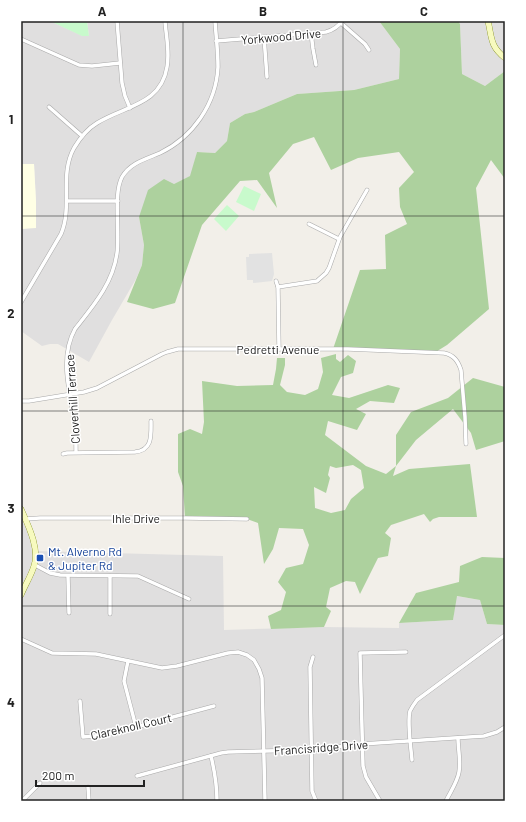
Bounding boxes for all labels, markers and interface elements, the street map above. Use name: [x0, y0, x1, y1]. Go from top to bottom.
text: A: [98, 3, 107, 19]
text: B: [259, 3, 267, 19]
text: C: [420, 3, 428, 19]
street label: Yorkwood Drive: [240, 26, 322, 46]
text: 1: [9, 111, 13, 127]
text: 2: [7, 305, 15, 321]
street label: Pedretti Avenue: [237, 342, 319, 356]
street label: Cloverhill Terrace: [62, 354, 82, 444]
text: 3: [7, 500, 15, 516]
street label: Ihle Drive: [112, 511, 160, 525]
place label: Mt. Alverno Rd & Jupiter Rd: [48, 544, 122, 572]
marker: Mt. Alverno Rd & Jupiter Rd: [35, 553, 45, 563]
text: 4: [7, 694, 15, 710]
street label: Clareknoll Court: [89, 710, 173, 742]
street label: Francisridge Drive: [273, 737, 369, 757]
scale bar: [36, 762, 144, 788]
text: 200 m: [42, 768, 74, 782]

